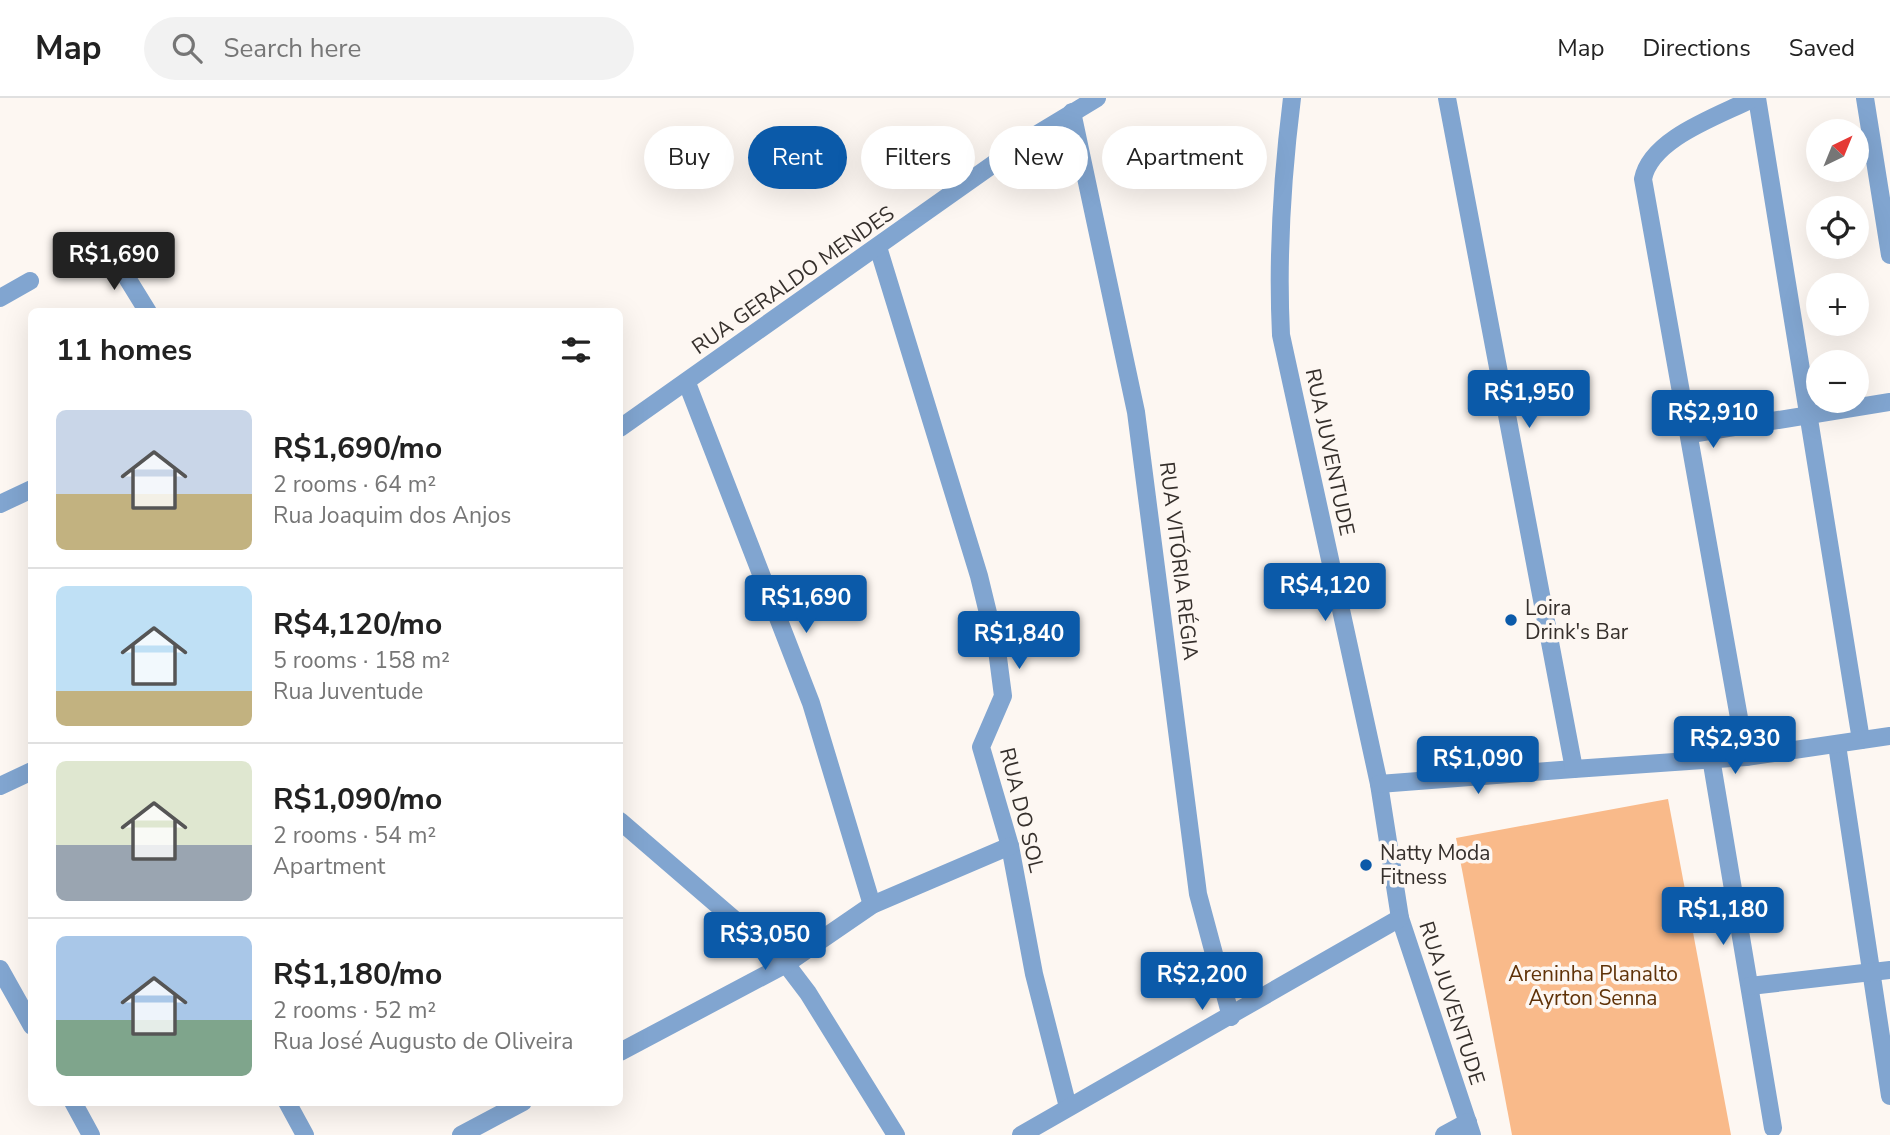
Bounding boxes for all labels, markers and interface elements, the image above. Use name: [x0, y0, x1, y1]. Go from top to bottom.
search box: [144, 17, 634, 80]
text: Map: [35, 26, 102, 71]
icon: search: [168, 29, 206, 67]
text: Search here: [224, 31, 361, 66]
text: Map: [1557, 32, 1604, 64]
text: Directions: [1642, 32, 1751, 64]
text: Saved: [1789, 32, 1855, 64]
north arrow: [1806, 119, 1869, 182]
map controls: [1806, 119, 1869, 413]
chip: Buy: [644, 126, 734, 189]
chip: Rent: [748, 126, 847, 189]
chip: Filters: [861, 126, 975, 189]
chip: New: [989, 126, 1088, 189]
chip: Apartment: [1102, 126, 1267, 189]
button: locate: [1806, 196, 1869, 259]
street label: RUA GERALDO MENDES: [686, 199, 900, 361]
pin: R$1,690: [49, 232, 179, 292]
text: R$1,690: [69, 239, 159, 270]
button: +: [1806, 273, 1869, 336]
text: 11 homes: [56, 330, 192, 371]
icon: filters: [557, 331, 595, 369]
button: −: [1806, 350, 1869, 413]
street label: RUA JUVENTUDE: [1299, 366, 1361, 538]
pin: R$1,950: [1464, 370, 1594, 430]
text: R$1,950: [1484, 377, 1574, 408]
pin: R$2,910: [1648, 390, 1778, 450]
text: R$2,910: [1668, 397, 1758, 428]
text: R$1,690/mo: [273, 428, 442, 469]
icon: home: [112, 438, 196, 522]
street label: RUA VITÓRIA RÉGIA: [1153, 460, 1205, 662]
text: 2 rooms · 64 m²: [273, 469, 436, 500]
text: Rua Joaquim dos Anjos: [273, 500, 511, 531]
pin: R$4,120: [1260, 564, 1390, 623]
text: R$4,120: [1280, 570, 1370, 601]
pin: R$1,690: [741, 575, 871, 635]
text: R$1,690: [761, 582, 851, 613]
place label: Loira Drink's Bar: [1525, 594, 1629, 646]
text: R$4,120/mo: [273, 604, 442, 645]
pin: R$1,840: [954, 612, 1084, 671]
marker: Loira Drink's Bar: [1503, 612, 1519, 628]
icon: home: [112, 614, 196, 698]
text: R$1,840: [974, 618, 1064, 649]
text: 5 rooms · 158 m²: [273, 645, 450, 676]
text: Rua Juventude: [273, 676, 423, 707]
pin: R$2,930: [1670, 716, 1800, 776]
text: R$2,930: [1690, 723, 1780, 754]
pin: R$1,090: [1413, 736, 1543, 796]
text: R$1,090: [1433, 743, 1523, 774]
street label: RUA DO SOL: [993, 745, 1051, 876]
text: R$1,090/mo: [273, 779, 442, 820]
icon: home: [112, 789, 196, 873]
text: 2 rooms · 54 m²: [273, 820, 436, 851]
place label: Natty Moda Fitness: [1380, 839, 1490, 891]
text: Apartment: [273, 851, 385, 882]
marker: Natty Moda Fitness: [1358, 857, 1374, 873]
pin: R$1,180: [1658, 888, 1788, 947]
text: R$1,180: [1678, 894, 1768, 925]
pin: R$3,050: [700, 912, 830, 972]
street label: RUA JUVENTUDE: [1412, 918, 1492, 1088]
text: R$3,050: [720, 919, 810, 950]
pin: R$2,200: [1137, 953, 1267, 1012]
text: R$1,180/mo: [273, 954, 442, 995]
text: R$2,200: [1157, 959, 1247, 990]
park label: Areninha Planalto Ayrton Senna: [1508, 960, 1678, 1012]
icon: home: [112, 964, 196, 1048]
text: 2 rooms · 52 m²: [273, 995, 436, 1026]
text: Rua José Augusto de Oliveira: [273, 1026, 573, 1057]

